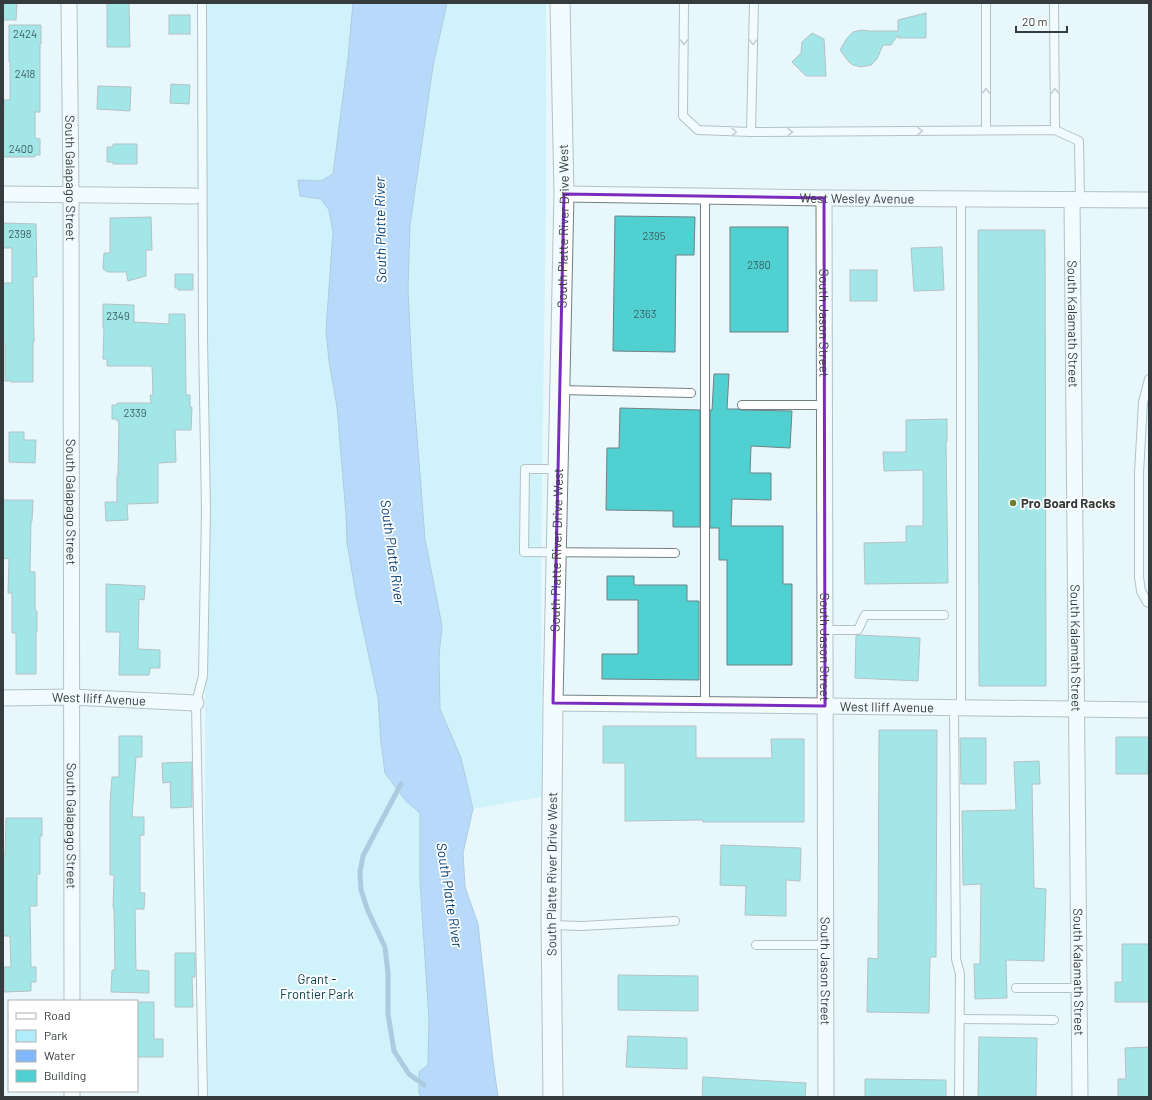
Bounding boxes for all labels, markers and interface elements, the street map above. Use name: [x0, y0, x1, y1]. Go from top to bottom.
scale bar: [1016, 8, 1067, 34]
text: 20 m: [1022, 14, 1048, 28]
house number: 2424: [13, 27, 37, 40]
one-way arrow: [680, 39, 688, 45]
one-way arrow: [749, 39, 757, 45]
house number: 2418: [15, 67, 36, 80]
one-way arrow: [982, 88, 990, 94]
one-way arrow: [1051, 88, 1059, 94]
street label: South Galapago Street: [62, 115, 79, 241]
one-way arrow: [731, 127, 737, 136]
one-way arrow: [917, 127, 923, 135]
one-way arrow: [787, 128, 793, 136]
house number: 2400: [9, 142, 33, 155]
street label: South Platte River Drive West: [554, 144, 572, 308]
water label: South Platte River: [371, 176, 389, 283]
street label: West Wesley Avenue: [799, 190, 914, 207]
house number: 2398: [9, 227, 32, 240]
house number: 2395: [643, 229, 666, 242]
house number: 2380: [747, 258, 771, 271]
street label: South Kalamath Street: [1065, 260, 1082, 388]
street label: South Jason Street: [816, 269, 832, 377]
house number: 2363: [634, 307, 656, 320]
house number: 2349: [106, 309, 130, 322]
house number: 2339: [124, 406, 147, 419]
street label: South Galapago Street: [63, 439, 79, 565]
street label: South Platte River Drive West: [547, 468, 566, 632]
place label: Pro Board Racks: [1021, 495, 1116, 511]
water label: South Platte River: [377, 498, 409, 607]
marker: Pro Board Racks: [1008, 498, 1018, 508]
street label: South Kalamath Street: [1067, 584, 1085, 712]
street label: South Jason Street: [817, 593, 833, 701]
street label: West Iliff Avenue: [52, 689, 146, 709]
street label: West Iliff Avenue: [840, 698, 934, 715]
street label: South Galapago Street: [64, 763, 80, 889]
street label: South Platte River Drive West: [543, 792, 560, 956]
water label: South Platte River: [433, 841, 467, 950]
street label: South Kalamath Street: [1070, 908, 1087, 1036]
street label: South Jason Street: [818, 917, 834, 1025]
park label: Grant - Frontier Park: [280, 971, 354, 1002]
legend: [8, 1000, 138, 1092]
text: Road: [44, 1008, 71, 1022]
text: Park: [44, 1028, 68, 1042]
text: Water: [44, 1048, 76, 1062]
text: Building: [44, 1068, 86, 1082]

